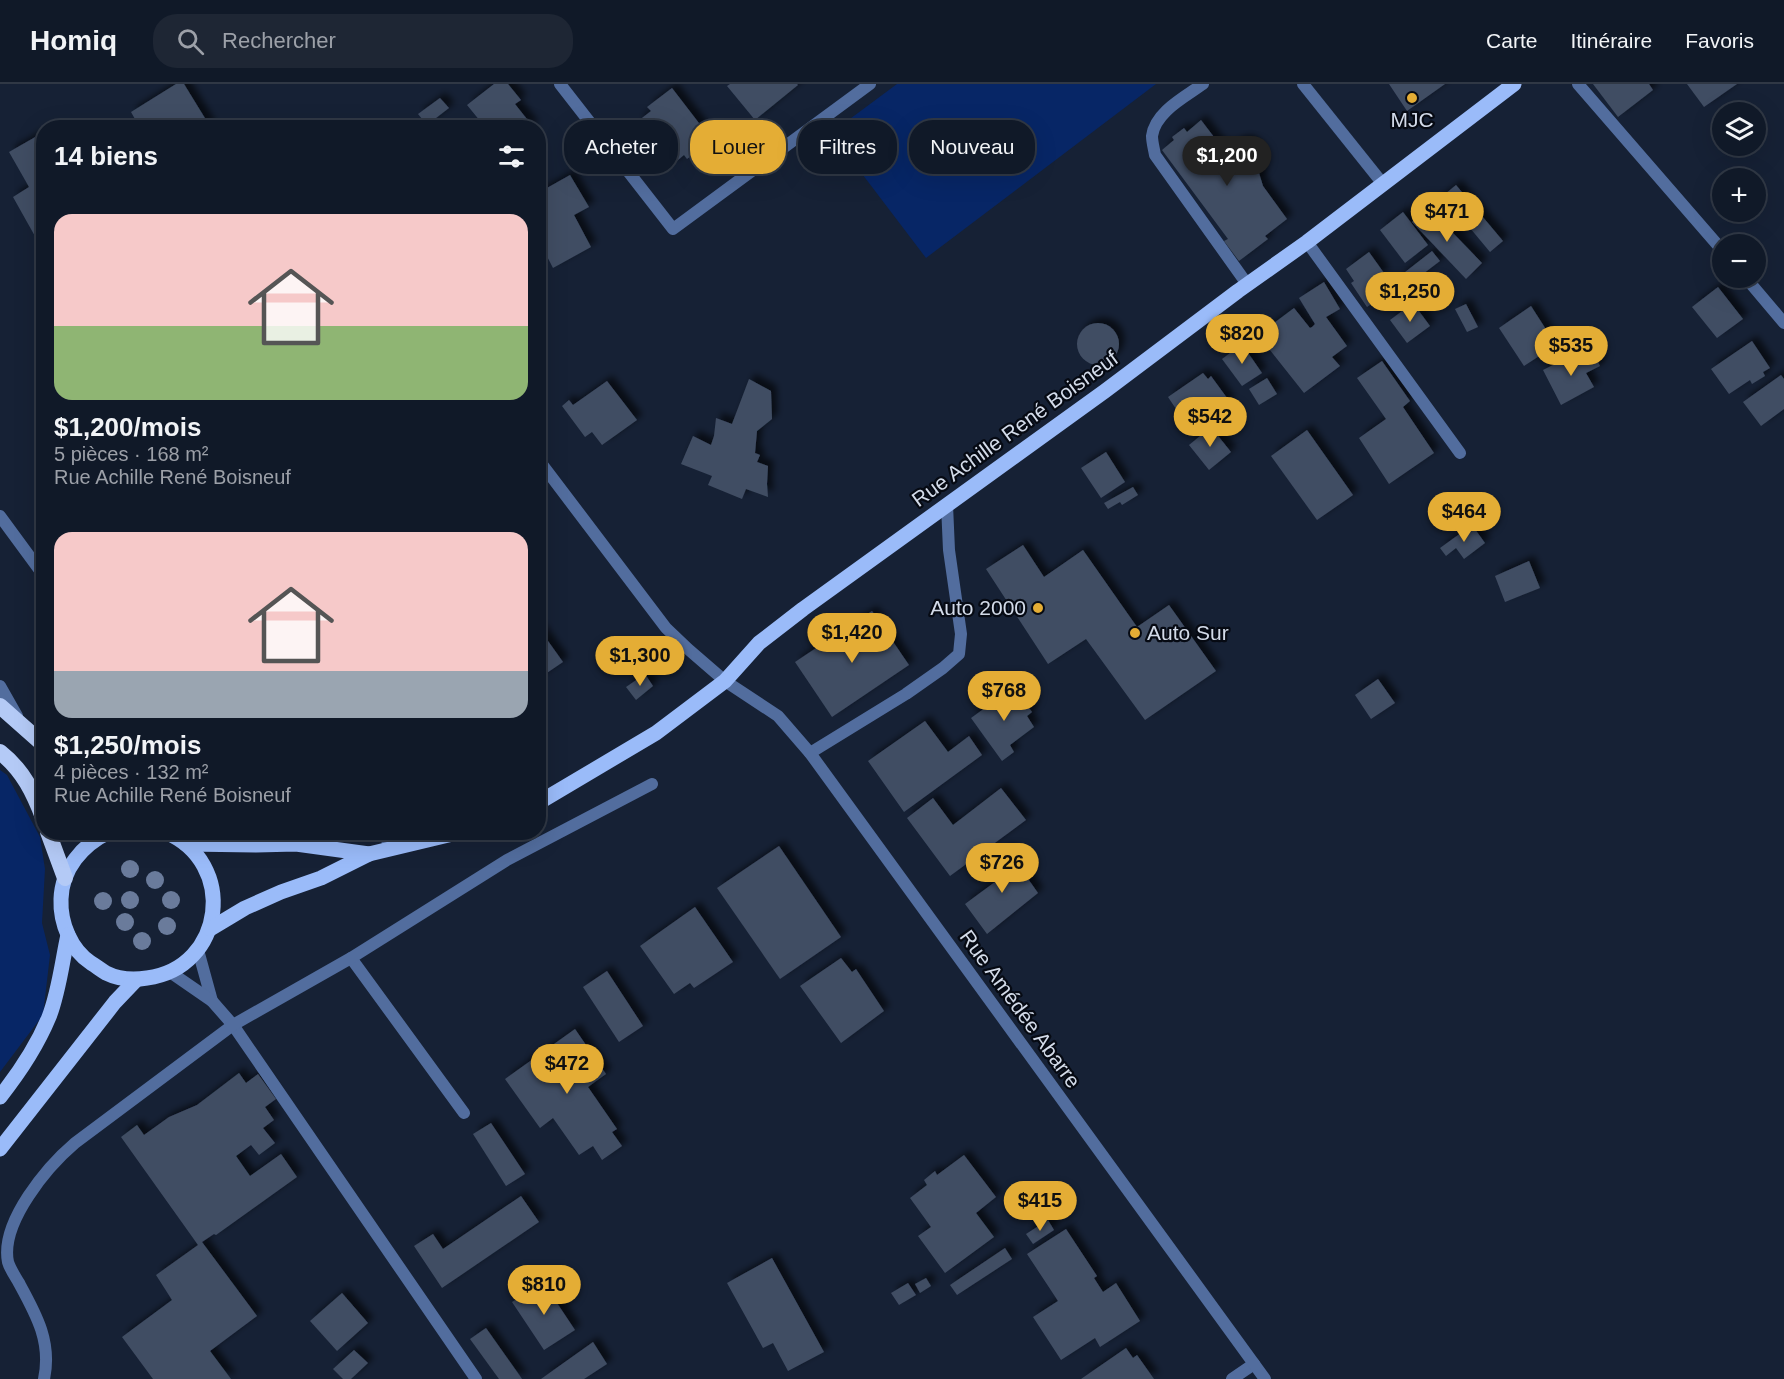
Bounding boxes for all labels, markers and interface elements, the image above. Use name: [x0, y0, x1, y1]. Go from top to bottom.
search box: [153, 14, 573, 68]
text: Homiq: [30, 25, 117, 56]
icon: search: [174, 25, 207, 58]
text: Rechercher: [222, 28, 336, 53]
text: Carte: [1486, 29, 1537, 52]
text: Itinéraire: [1570, 29, 1652, 52]
text: Favoris: [1685, 29, 1754, 52]
marker: MJC: [1405, 91, 1419, 105]
map controls: [1712, 102, 1766, 288]
button: layers: [1712, 102, 1766, 156]
place label: MJC: [1390, 108, 1434, 131]
chip: Acheter: [564, 120, 678, 174]
chip: Louer: [690, 120, 786, 174]
chip: Filtres: [798, 120, 897, 174]
chip: Nouveau: [909, 120, 1035, 174]
pin: $1,200: [1178, 136, 1276, 187]
icon: filters: [495, 140, 528, 173]
text: 14 biens: [54, 141, 158, 171]
text: $1,200: [1196, 144, 1258, 166]
button: +: [1712, 168, 1766, 222]
pin: $471: [1411, 192, 1483, 243]
text: $471: [1425, 200, 1469, 222]
button: −: [1712, 234, 1766, 288]
icon: home: [237, 253, 345, 361]
pin: $1,250: [1361, 272, 1459, 323]
text: $1,250: [1379, 280, 1441, 302]
pin: $820: [1206, 314, 1278, 365]
text: $820: [1220, 322, 1264, 344]
pin: $535: [1535, 326, 1607, 377]
text: $535: [1549, 334, 1593, 356]
street label: Rue Achille René Boisneuf: [907, 346, 1122, 511]
pin: $542: [1174, 397, 1246, 448]
text: $542: [1188, 405, 1232, 427]
text: $1,200/mois: [54, 412, 201, 442]
text: 5 pièces · 168 m²: [54, 443, 209, 465]
text: Rue Achille René Boisneuf: [54, 466, 291, 488]
pin: $464: [1428, 492, 1500, 543]
text: $464: [1442, 500, 1486, 522]
icon: home: [237, 571, 345, 679]
place label: Auto 2000: [930, 596, 1026, 619]
marker: Auto 2000: [1031, 601, 1045, 615]
pin: $1,420: [803, 613, 901, 664]
text: $1,420: [821, 621, 883, 643]
place label: Auto Sur: [1147, 621, 1229, 644]
marker: Auto Sur: [1128, 626, 1142, 640]
pin: $1,300: [591, 636, 689, 687]
text: $1,300: [609, 644, 671, 666]
pin: $768: [968, 671, 1040, 722]
text: $768: [982, 679, 1026, 701]
text: $1,250/mois: [54, 730, 201, 760]
text: 4 pièces · 132 m²: [54, 761, 209, 783]
text: Rue Achille René Boisneuf: [54, 784, 291, 806]
pin: $726: [966, 843, 1038, 894]
text: $726: [980, 851, 1024, 873]
street label: Rue Amédée Abarre: [956, 925, 1085, 1092]
pin: $472: [531, 1044, 603, 1095]
text: $472: [545, 1052, 589, 1074]
pin: $415: [1004, 1181, 1076, 1232]
text: $415: [1018, 1189, 1062, 1211]
pin: $810: [508, 1265, 580, 1316]
text: $810: [522, 1273, 566, 1295]

